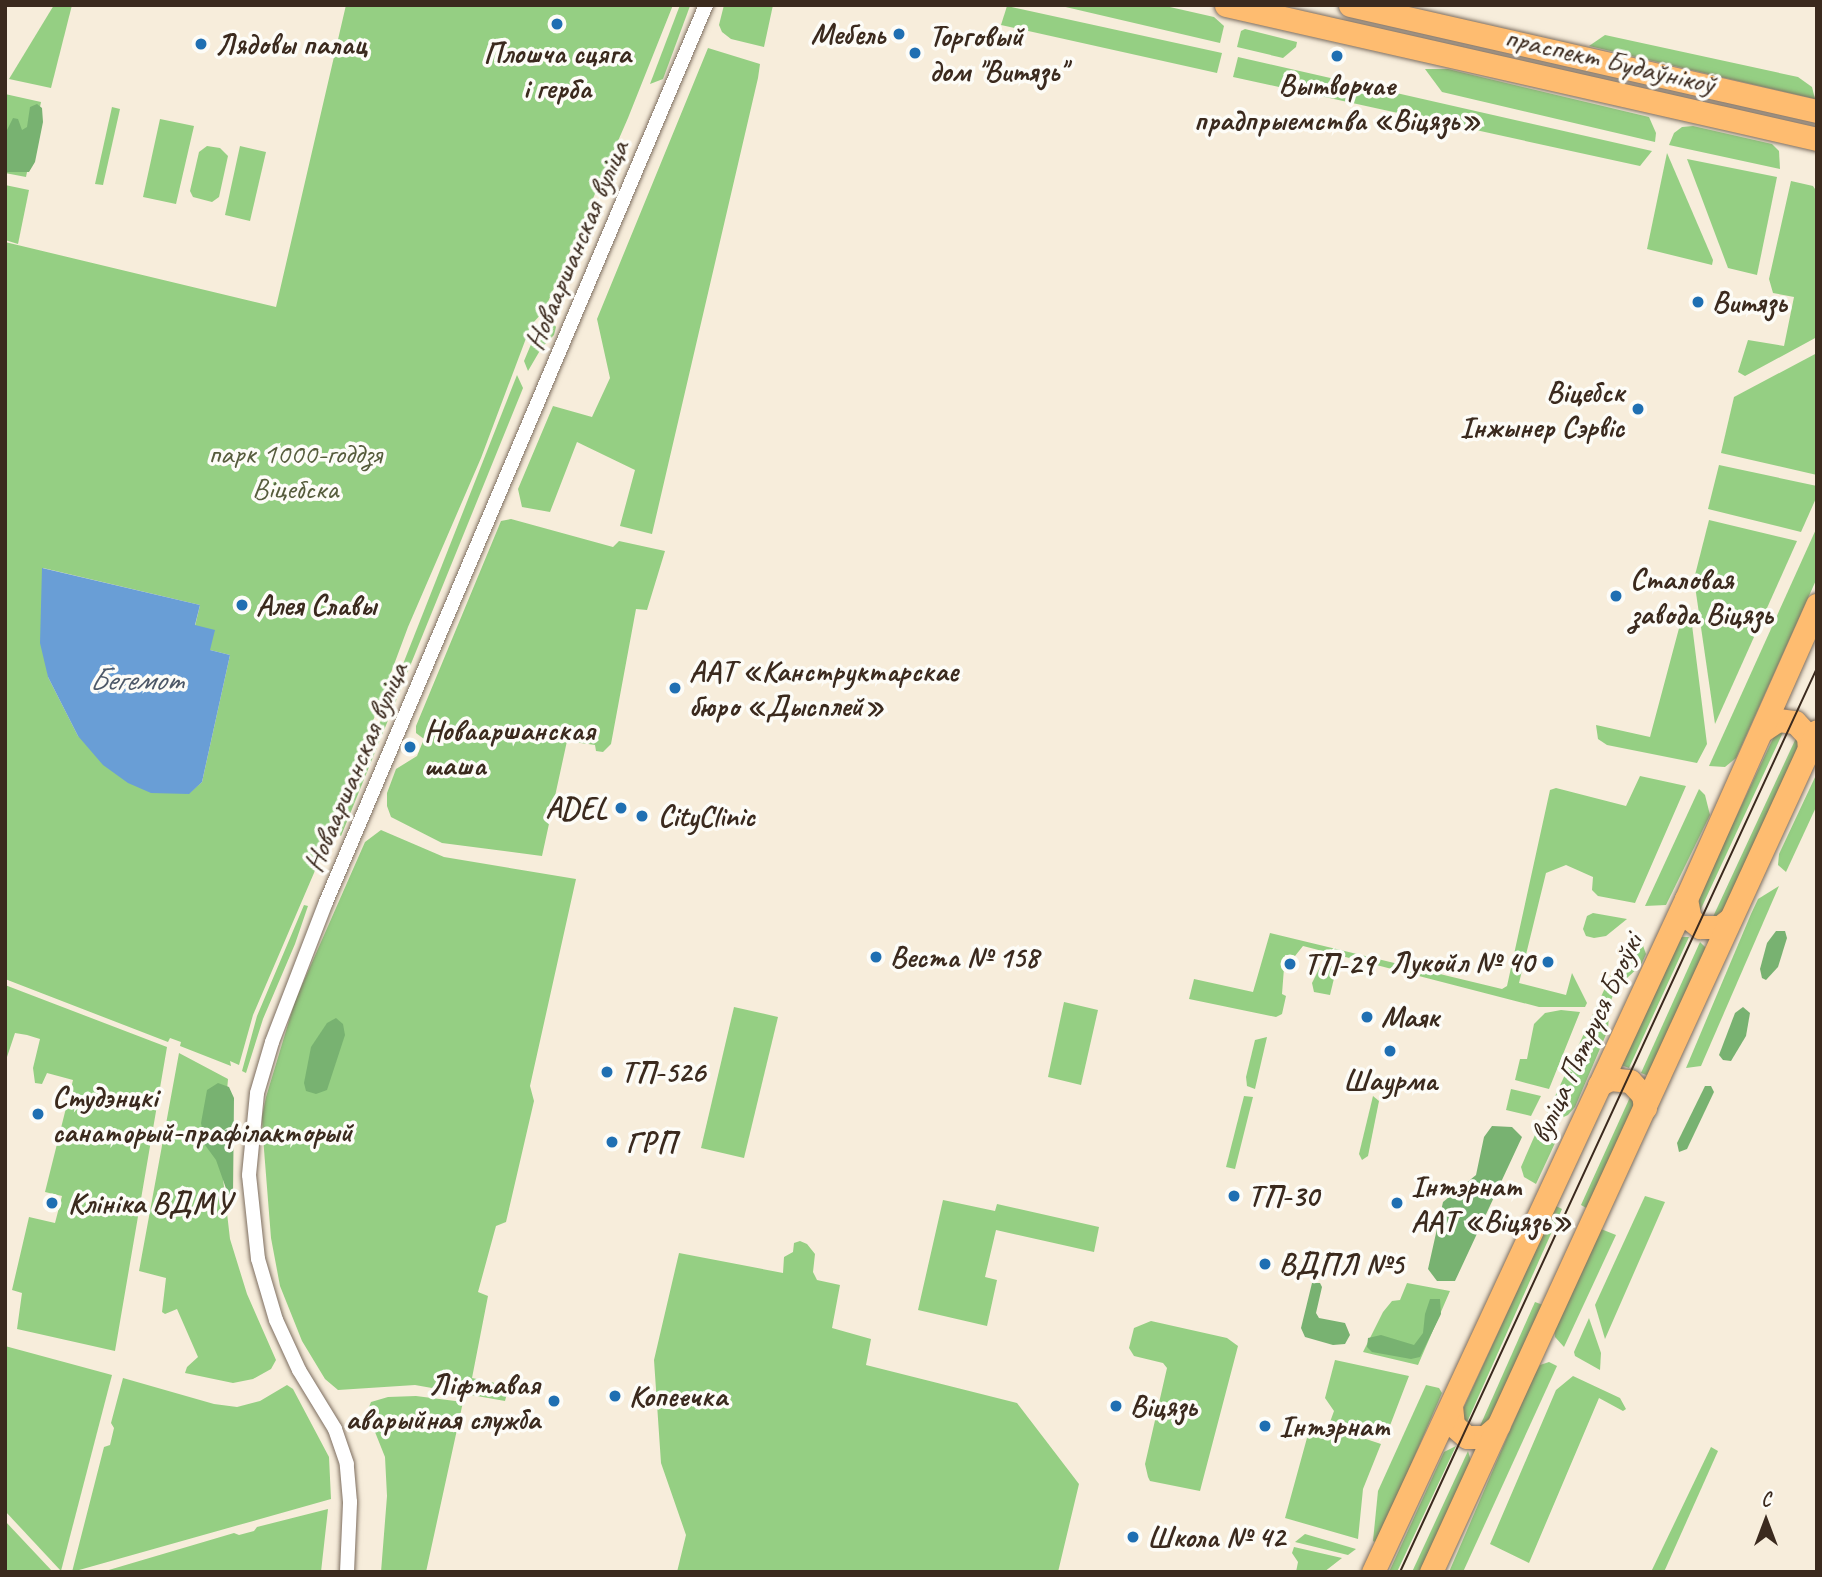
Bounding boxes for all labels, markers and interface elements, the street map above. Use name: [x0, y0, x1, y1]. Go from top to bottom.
marker: Плошча сцяга і герба: [549, 16, 565, 32]
place label: Мебель: [811, 16, 885, 52]
place label: Торговый дом "Витязь": [929, 18, 1066, 88]
street label: праспект Будаўнікоў: [1503, 19, 1717, 101]
place label: Лядовы палац: [215, 26, 367, 62]
marker: Мебель: [891, 26, 907, 42]
place label: Плошча сцяга і герба: [484, 35, 630, 105]
marker: Лядовы палац: [193, 36, 209, 52]
marker: Торговый дом "Витязь": [907, 45, 923, 61]
marker: Вытворчае прадпрыемства «Віцязь»: [1329, 48, 1345, 64]
place label: Вытворчае прадпрыемства «Віцязь»: [1194, 67, 1480, 138]
street label: Новааршанская вуліца: [516, 135, 636, 355]
place label: Витязь: [1712, 284, 1786, 320]
marker: Витязь: [1690, 294, 1706, 310]
place label: Віцебск Інжынер Сэрвіс: [1460, 374, 1624, 444]
marker: Віцебск Інжынер Сэрвіс: [1630, 401, 1646, 417]
park label: парк 1000-годдзя Віцебска: [208, 435, 382, 505]
place label: Сталовая завода Віцязь: [1630, 561, 1773, 632]
place label: Алея Славы: [256, 587, 377, 623]
marker: Сталовая завода Віцязь: [1608, 588, 1624, 604]
marker: Алея Славы: [234, 597, 250, 613]
place label: ААТ «Канструктарскае бюро «Дысплей»: [689, 653, 958, 724]
street label: Новааршанская вуліца: [295, 657, 415, 877]
water label: Бегемот: [89, 661, 183, 699]
marker: ААТ «Канструктарскае бюро «Дысплей»: [667, 680, 683, 696]
place label: Новааршанская шаша: [424, 712, 595, 782]
marker: Новааршанская шаша: [402, 739, 418, 755]
place label: ADEL: [545, 790, 607, 826]
place label: CityClinic: [658, 798, 755, 834]
marker: ADEL: [613, 800, 629, 816]
marker: CityClinic: [632, 806, 652, 826]
street label: вуліца Пятруся Броўкі: [1522, 928, 1650, 1148]
place label: Веста № 158: [890, 939, 1039, 975]
place label: Лукойл № 40: [1389, 944, 1534, 980]
place label: ТП-29: [1304, 946, 1374, 982]
marker: Веста № 158: [868, 949, 884, 965]
marker: Лукойл № 40: [1540, 954, 1556, 970]
marker: ТП-29: [1282, 956, 1298, 972]
place label: Маяк: [1381, 999, 1439, 1035]
marker: Маяк: [1359, 1009, 1375, 1025]
marker: Шаурма: [1382, 1043, 1398, 1059]
place label: ТП-526: [621, 1054, 705, 1090]
place label: Шаурма: [1343, 1062, 1437, 1098]
marker: ТП-526: [599, 1064, 615, 1080]
place label: Студэнцкі санаторый-прафілакторый: [52, 1079, 352, 1150]
marker: Студэнцкі санаторый-прафілакторый: [30, 1106, 46, 1122]
place label: ГРП: [626, 1124, 676, 1160]
marker: ГРП: [604, 1134, 620, 1150]
place label: Інтэрнат ААТ «Віцязь»: [1411, 1168, 1571, 1238]
place label: ТП-30: [1248, 1178, 1318, 1214]
place label: Клініка ВДМУ: [68, 1185, 232, 1221]
marker: ТП-30: [1226, 1188, 1242, 1204]
marker: Клініка ВДМУ: [42, 1193, 62, 1213]
marker: Інтэрнат ААТ «Віцязь»: [1389, 1195, 1405, 1211]
place label: ВДПЛ №5: [1279, 1246, 1403, 1282]
marker: ВДПЛ №5: [1257, 1256, 1273, 1272]
place label: Ліфтавая аварыйная служба: [347, 1366, 540, 1436]
place label: Копеечка: [629, 1378, 727, 1414]
marker: Копеечка: [607, 1388, 623, 1404]
place label: Віцязь: [1130, 1388, 1197, 1424]
marker: Ліфтавая аварыйная служба: [546, 1393, 562, 1409]
marker: Віцязь: [1108, 1398, 1124, 1414]
place label: Інтэрнат: [1279, 1408, 1390, 1444]
marker: Інтэрнат: [1257, 1418, 1273, 1434]
north arrow: [1731, 1486, 1801, 1556]
text: С: [1761, 1488, 1771, 1512]
place label: Школа № 42: [1147, 1519, 1285, 1555]
marker: Школа № 42: [1125, 1529, 1141, 1545]

